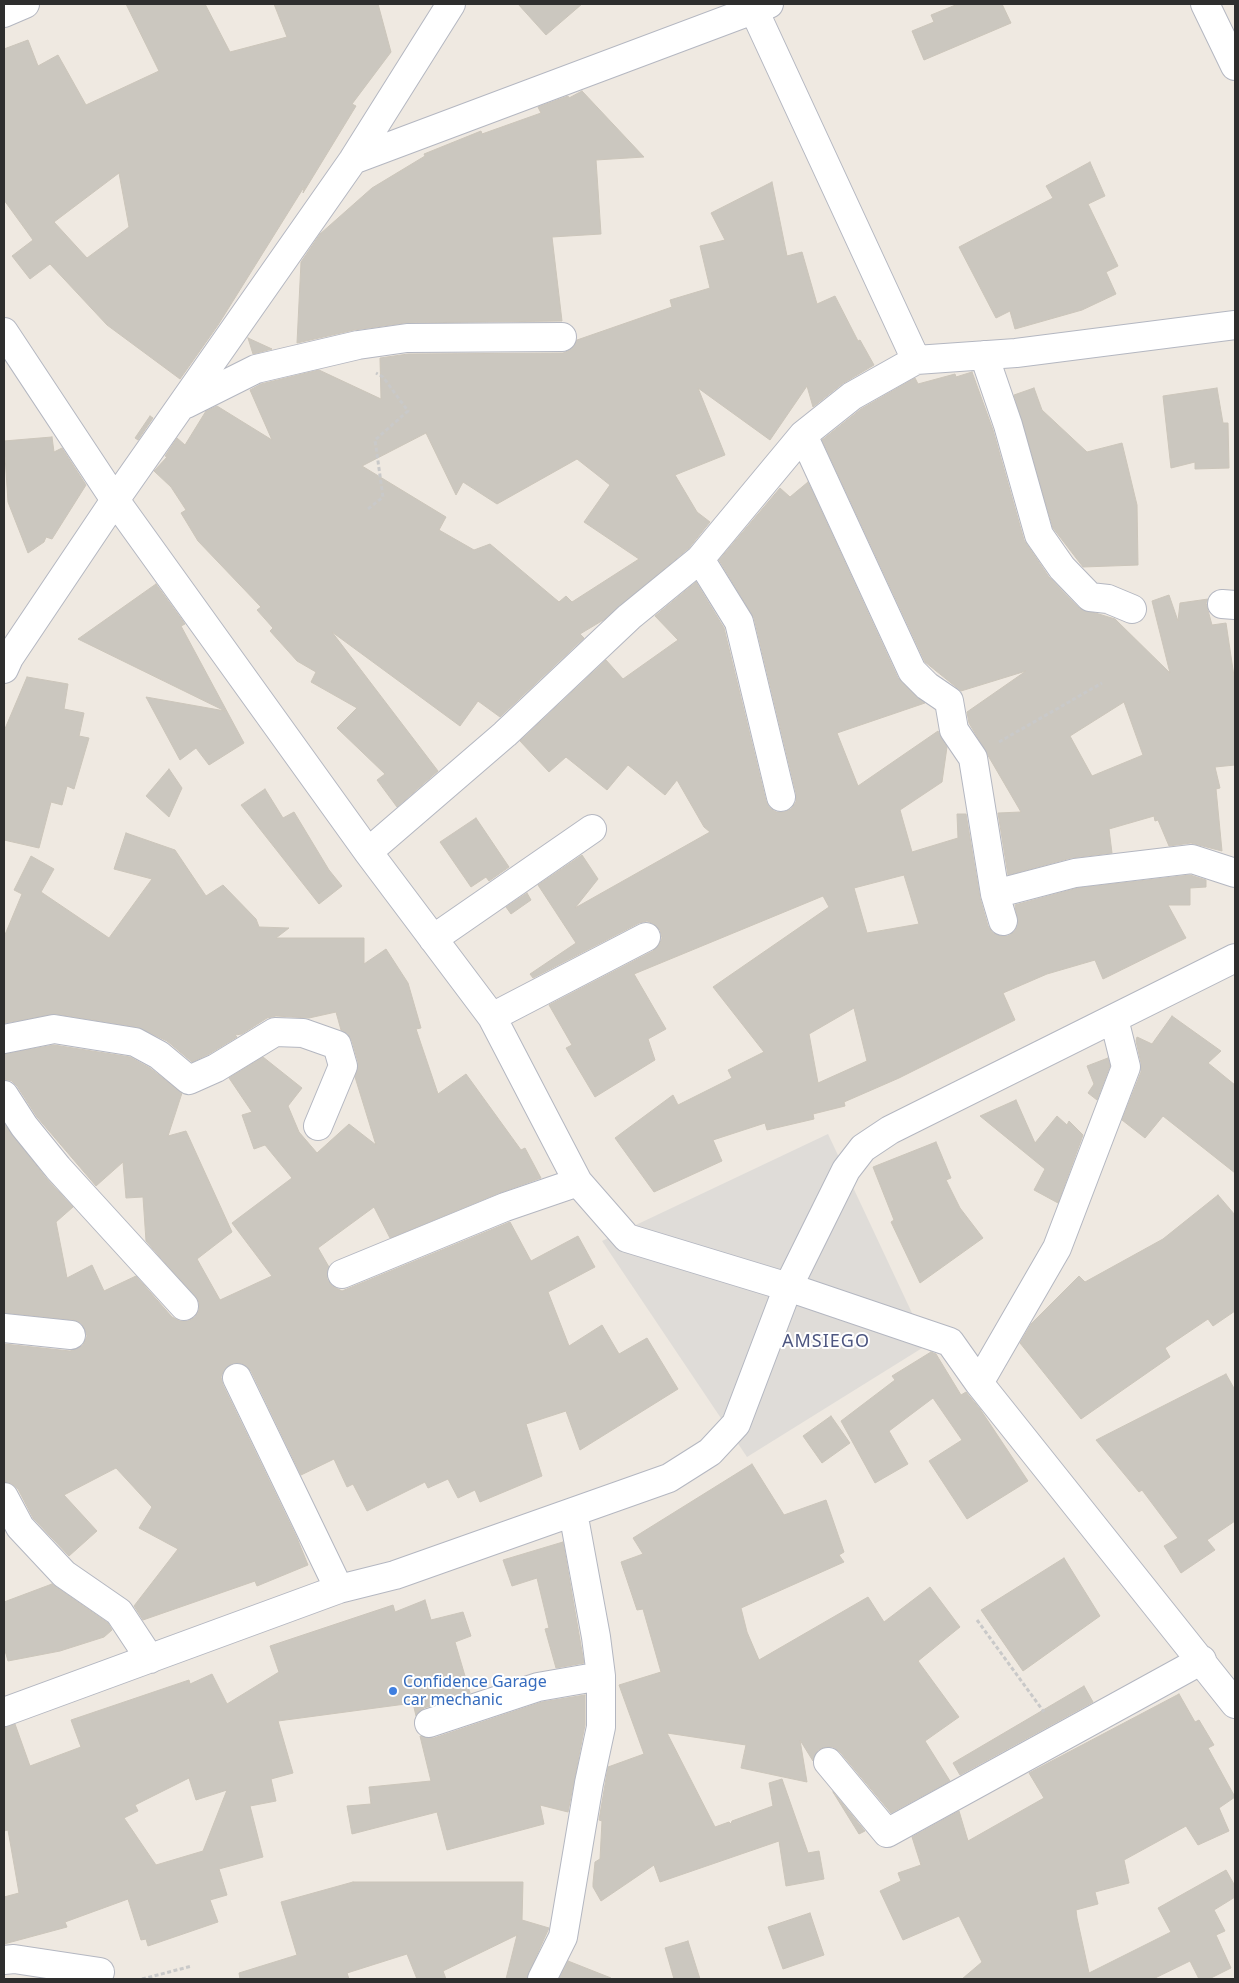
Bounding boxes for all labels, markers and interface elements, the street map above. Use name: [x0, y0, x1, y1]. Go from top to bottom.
district label: AMSIEGO: [781, 1331, 871, 1353]
place label: Confidence Garage car mechanic: [403, 1672, 547, 1710]
marker: Confidence Garage car mechanic: [387, 1685, 399, 1697]

